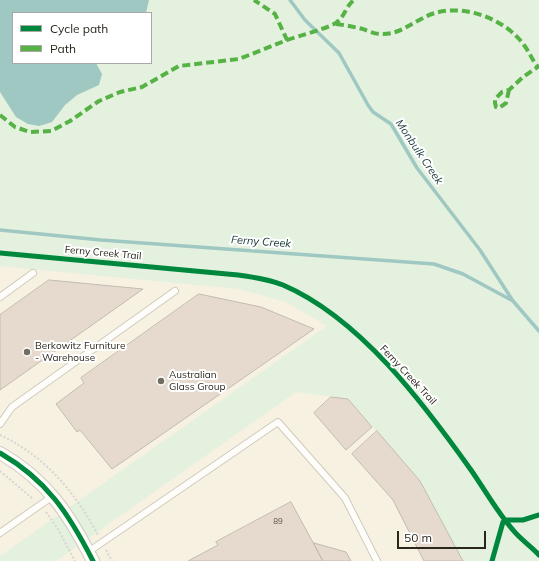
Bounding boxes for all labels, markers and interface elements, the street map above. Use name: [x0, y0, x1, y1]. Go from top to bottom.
legend: [12, 12, 152, 64]
text: Cycle path: [50, 21, 108, 36]
text: Path: [50, 41, 76, 56]
water label: Monbulk Creek: [392, 117, 446, 187]
water label: Ferny Creek: [231, 233, 291, 251]
street label: Ferny Creek Trail: [64, 244, 142, 262]
place label: Berkowitz Furniture - Warehouse: [35, 340, 125, 364]
street label: Ferny Creek Trail: [377, 343, 439, 407]
marker: Berkowitz Furniture - Warehouse: [22, 347, 32, 357]
place label: Australian Glass Group: [169, 369, 226, 392]
marker: Australian Glass Group: [156, 376, 166, 386]
house number: 89: [273, 517, 283, 527]
scale bar: [399, 523, 488, 549]
text: 50 m: [404, 530, 432, 545]

